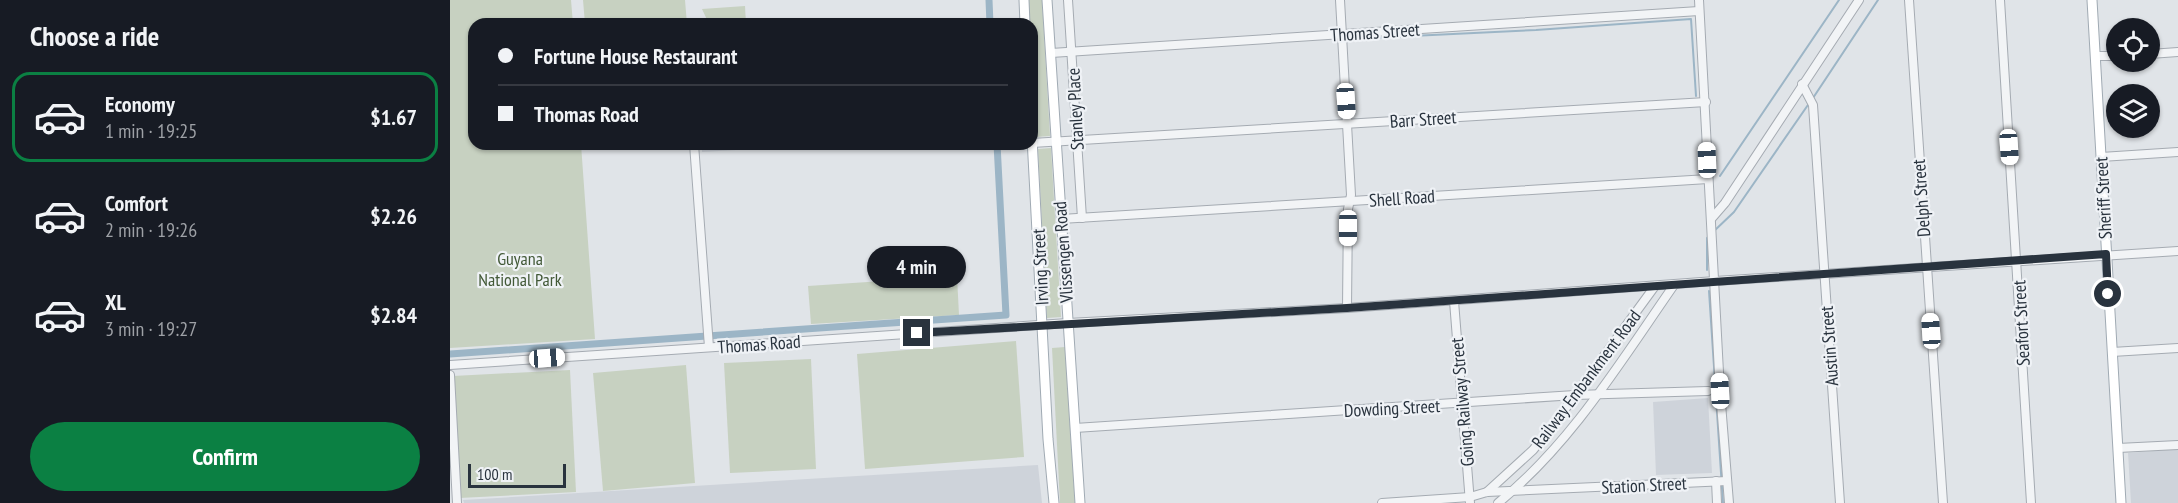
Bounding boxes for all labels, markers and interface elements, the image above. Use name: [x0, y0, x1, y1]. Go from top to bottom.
street label: Thomas Street: [1329, 17, 1421, 47]
map controls: [2106, 18, 2160, 138]
button: locate: [2106, 18, 2160, 72]
text: Choose a ride: [30, 19, 159, 53]
text: Fortune House Restaurant: [534, 42, 737, 70]
street label: Stanley Place: [1061, 67, 1089, 151]
car: [1336, 82, 1356, 120]
button: layers: [2106, 84, 2160, 138]
icon: car: [33, 90, 87, 144]
text: Economy: [105, 90, 175, 118]
text: Thomas Road: [534, 100, 639, 128]
text: $1.67: [370, 103, 417, 131]
street label: Barr Street: [1389, 105, 1457, 133]
text: 1 min · 19:25: [105, 118, 197, 144]
car: [1999, 128, 2019, 166]
car: [1697, 142, 1717, 178]
street label: Sheriff Street: [2089, 156, 2117, 240]
street label: Delph Street: [1907, 158, 1935, 238]
street label: Shell Road: [1368, 184, 1436, 212]
icon: car: [33, 189, 87, 243]
text: Comfort: [105, 189, 168, 217]
street label: Vlissengen Road: [1048, 201, 1078, 304]
text: $2.26: [370, 202, 417, 230]
car: [1339, 210, 1357, 246]
text: 2 min · 19:26: [105, 217, 197, 243]
street label: Irving Street: [1027, 228, 1053, 306]
callout: 4 min: [868, 246, 966, 288]
park label: Guyana National Park: [478, 247, 562, 291]
text: 4 min: [896, 254, 937, 280]
street label: Seafort Street: [2007, 279, 2035, 367]
route start: [2094, 280, 2121, 307]
icon: car: [33, 288, 87, 342]
text: XL: [105, 288, 126, 316]
text: $2.84: [370, 301, 417, 329]
street label: Railway Embankment Road: [1526, 305, 1646, 453]
street label: Austin Street: [1815, 305, 1843, 387]
car: [1921, 312, 1941, 350]
text: 3 min · 19:27: [105, 316, 197, 342]
route end: [903, 319, 930, 346]
street label: Thomas Road: [717, 330, 801, 358]
street label: Going Railway Street: [1445, 337, 1479, 467]
car: [528, 348, 566, 368]
car: [1710, 373, 1730, 409]
street label: Dowding Street: [1343, 394, 1441, 422]
button: Confirm: [30, 422, 420, 491]
scale bar: [468, 461, 566, 488]
text: 100 m: [477, 464, 512, 484]
street label: Station Street: [1601, 471, 1687, 499]

